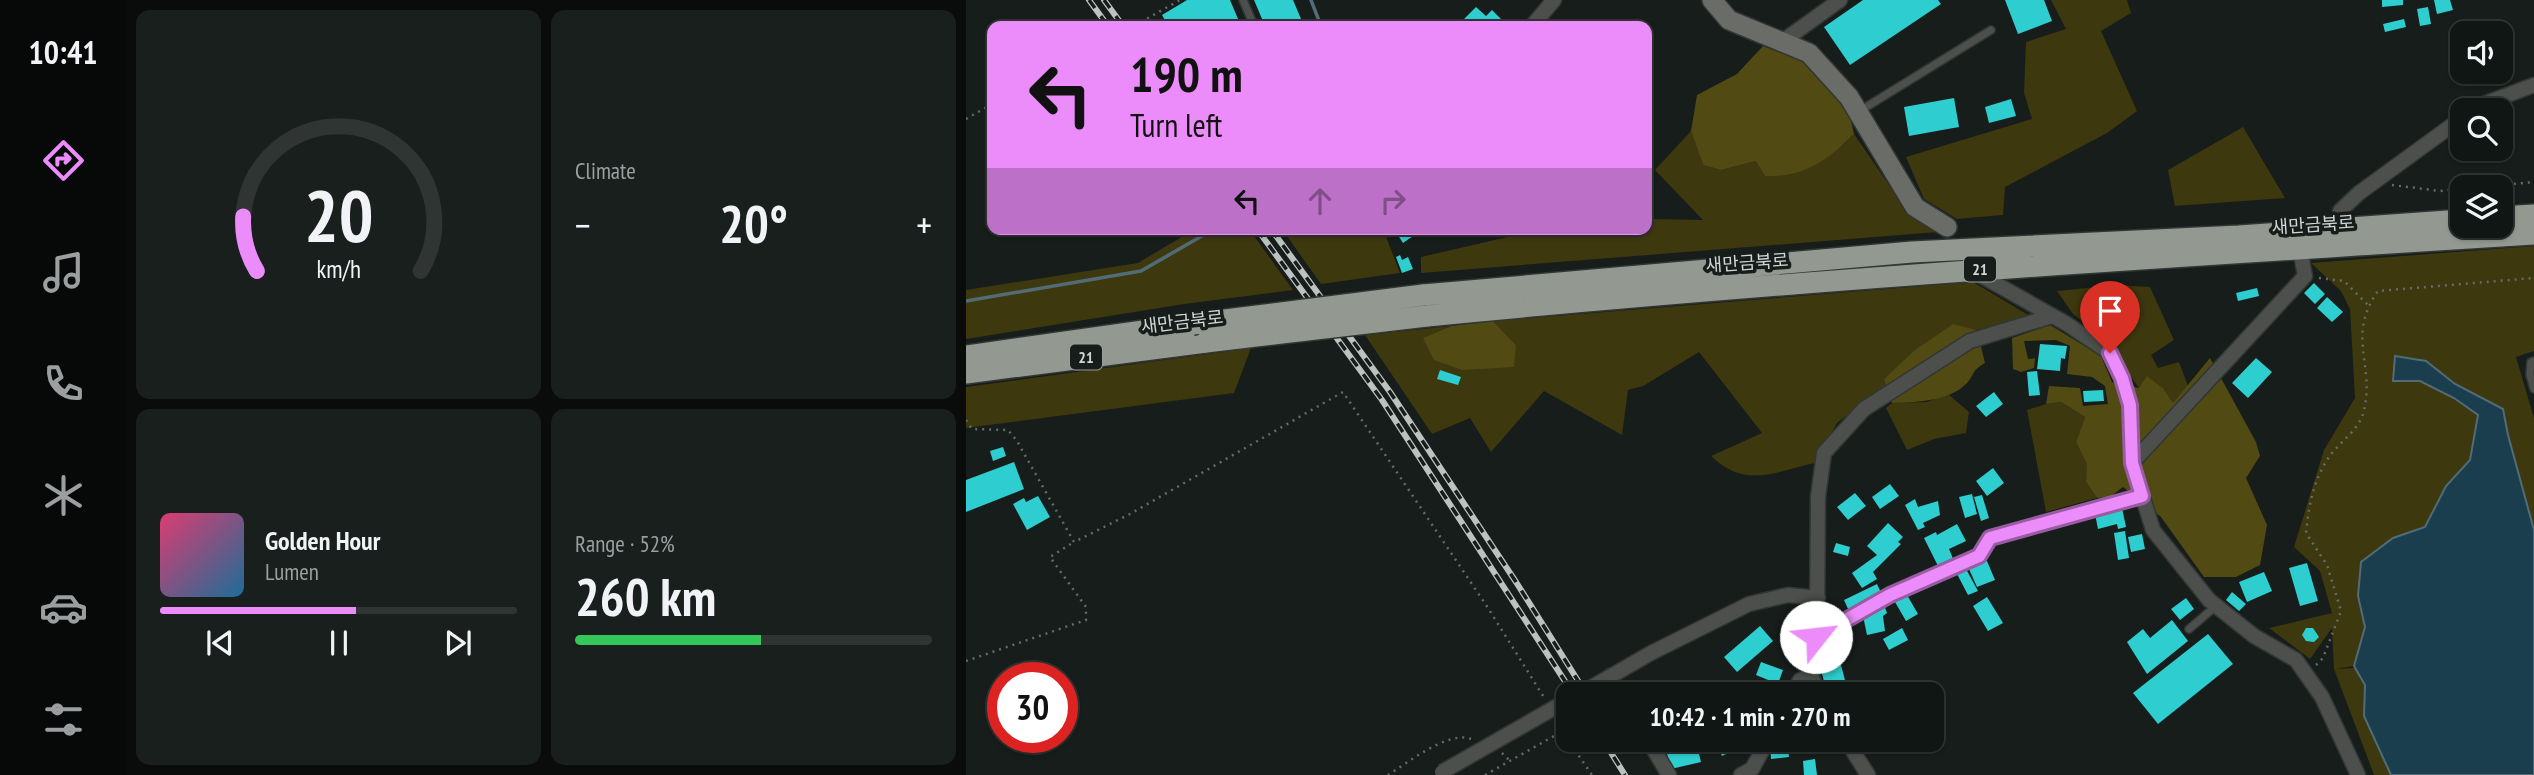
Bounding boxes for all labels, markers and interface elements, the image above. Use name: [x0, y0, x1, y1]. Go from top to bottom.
map controls: [2450, 21, 2513, 238]
button: sound: [2450, 21, 2513, 84]
text: 10:41: [28, 31, 98, 73]
text: 190 m: [1130, 42, 1243, 106]
icon: left: [1015, 49, 1106, 140]
button: search: [2450, 98, 2513, 161]
text: Turn left: [1130, 104, 1222, 146]
icon: directions: [39, 136, 88, 185]
text: Climate: [575, 156, 636, 185]
text: 20: [304, 167, 373, 261]
button: layers: [2450, 175, 2513, 238]
icon: left: [1228, 182, 1266, 220]
icon: ahead: [1301, 182, 1339, 220]
icon: right: [1374, 182, 1412, 220]
text: 20°: [719, 190, 788, 257]
text: −: [575, 200, 591, 249]
text: +: [916, 200, 932, 249]
street label: 새만금북로: [2271, 210, 2355, 239]
icon: music: [39, 248, 88, 297]
street label: 새만금북로: [1705, 248, 1789, 277]
text: km/h: [316, 252, 361, 284]
road number: 21: [1964, 256, 1996, 282]
pin: [2080, 281, 2140, 353]
icon: arrive: [2091, 292, 2129, 330]
street label: 새만금북로: [1139, 305, 1224, 338]
road number: 21: [1070, 344, 1102, 370]
icon: phone: [39, 359, 88, 408]
icon: climate: [39, 471, 88, 520]
text: Golden Hour: [265, 524, 380, 557]
text: Range · 52%: [575, 529, 675, 558]
text: Lumen: [265, 557, 319, 586]
text: 260 km: [575, 563, 716, 630]
icon: car: [39, 583, 88, 632]
position arrow: [1779, 600, 1853, 674]
icon: previous: [201, 624, 239, 662]
icon: pause: [320, 624, 358, 662]
icon: next: [439, 624, 477, 662]
speed limit sign: 30: [987, 662, 1078, 753]
icon: filters: [39, 695, 88, 744]
text: 10:42 · 1 min · 270 m: [1650, 700, 1850, 733]

